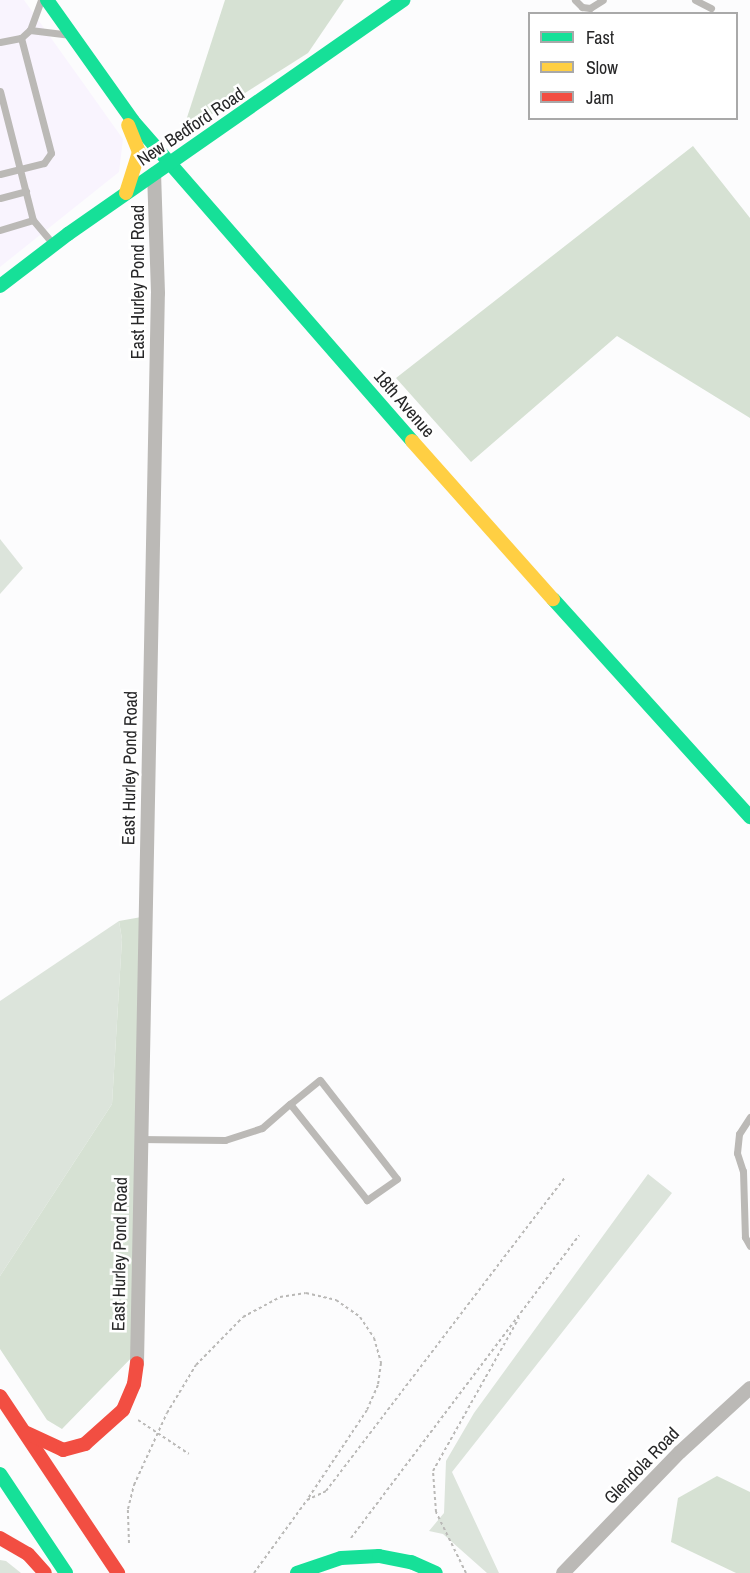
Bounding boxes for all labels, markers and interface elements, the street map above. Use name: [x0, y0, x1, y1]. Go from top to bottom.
legend: [528, 12, 738, 120]
text: Fast: [586, 25, 614, 50]
text: Slow: [586, 55, 618, 80]
street label: New Bedford Road: [133, 83, 249, 171]
text: Jam: [586, 85, 614, 110]
street label: East Hurley Pond Road: [127, 205, 149, 359]
street label: 18th Avenue: [369, 366, 439, 442]
street label: East Hurley Pond Road: [118, 691, 142, 845]
street label: East Hurley Pond Road: [108, 1177, 132, 1331]
street label: Glendola Road: [600, 1423, 684, 1509]

